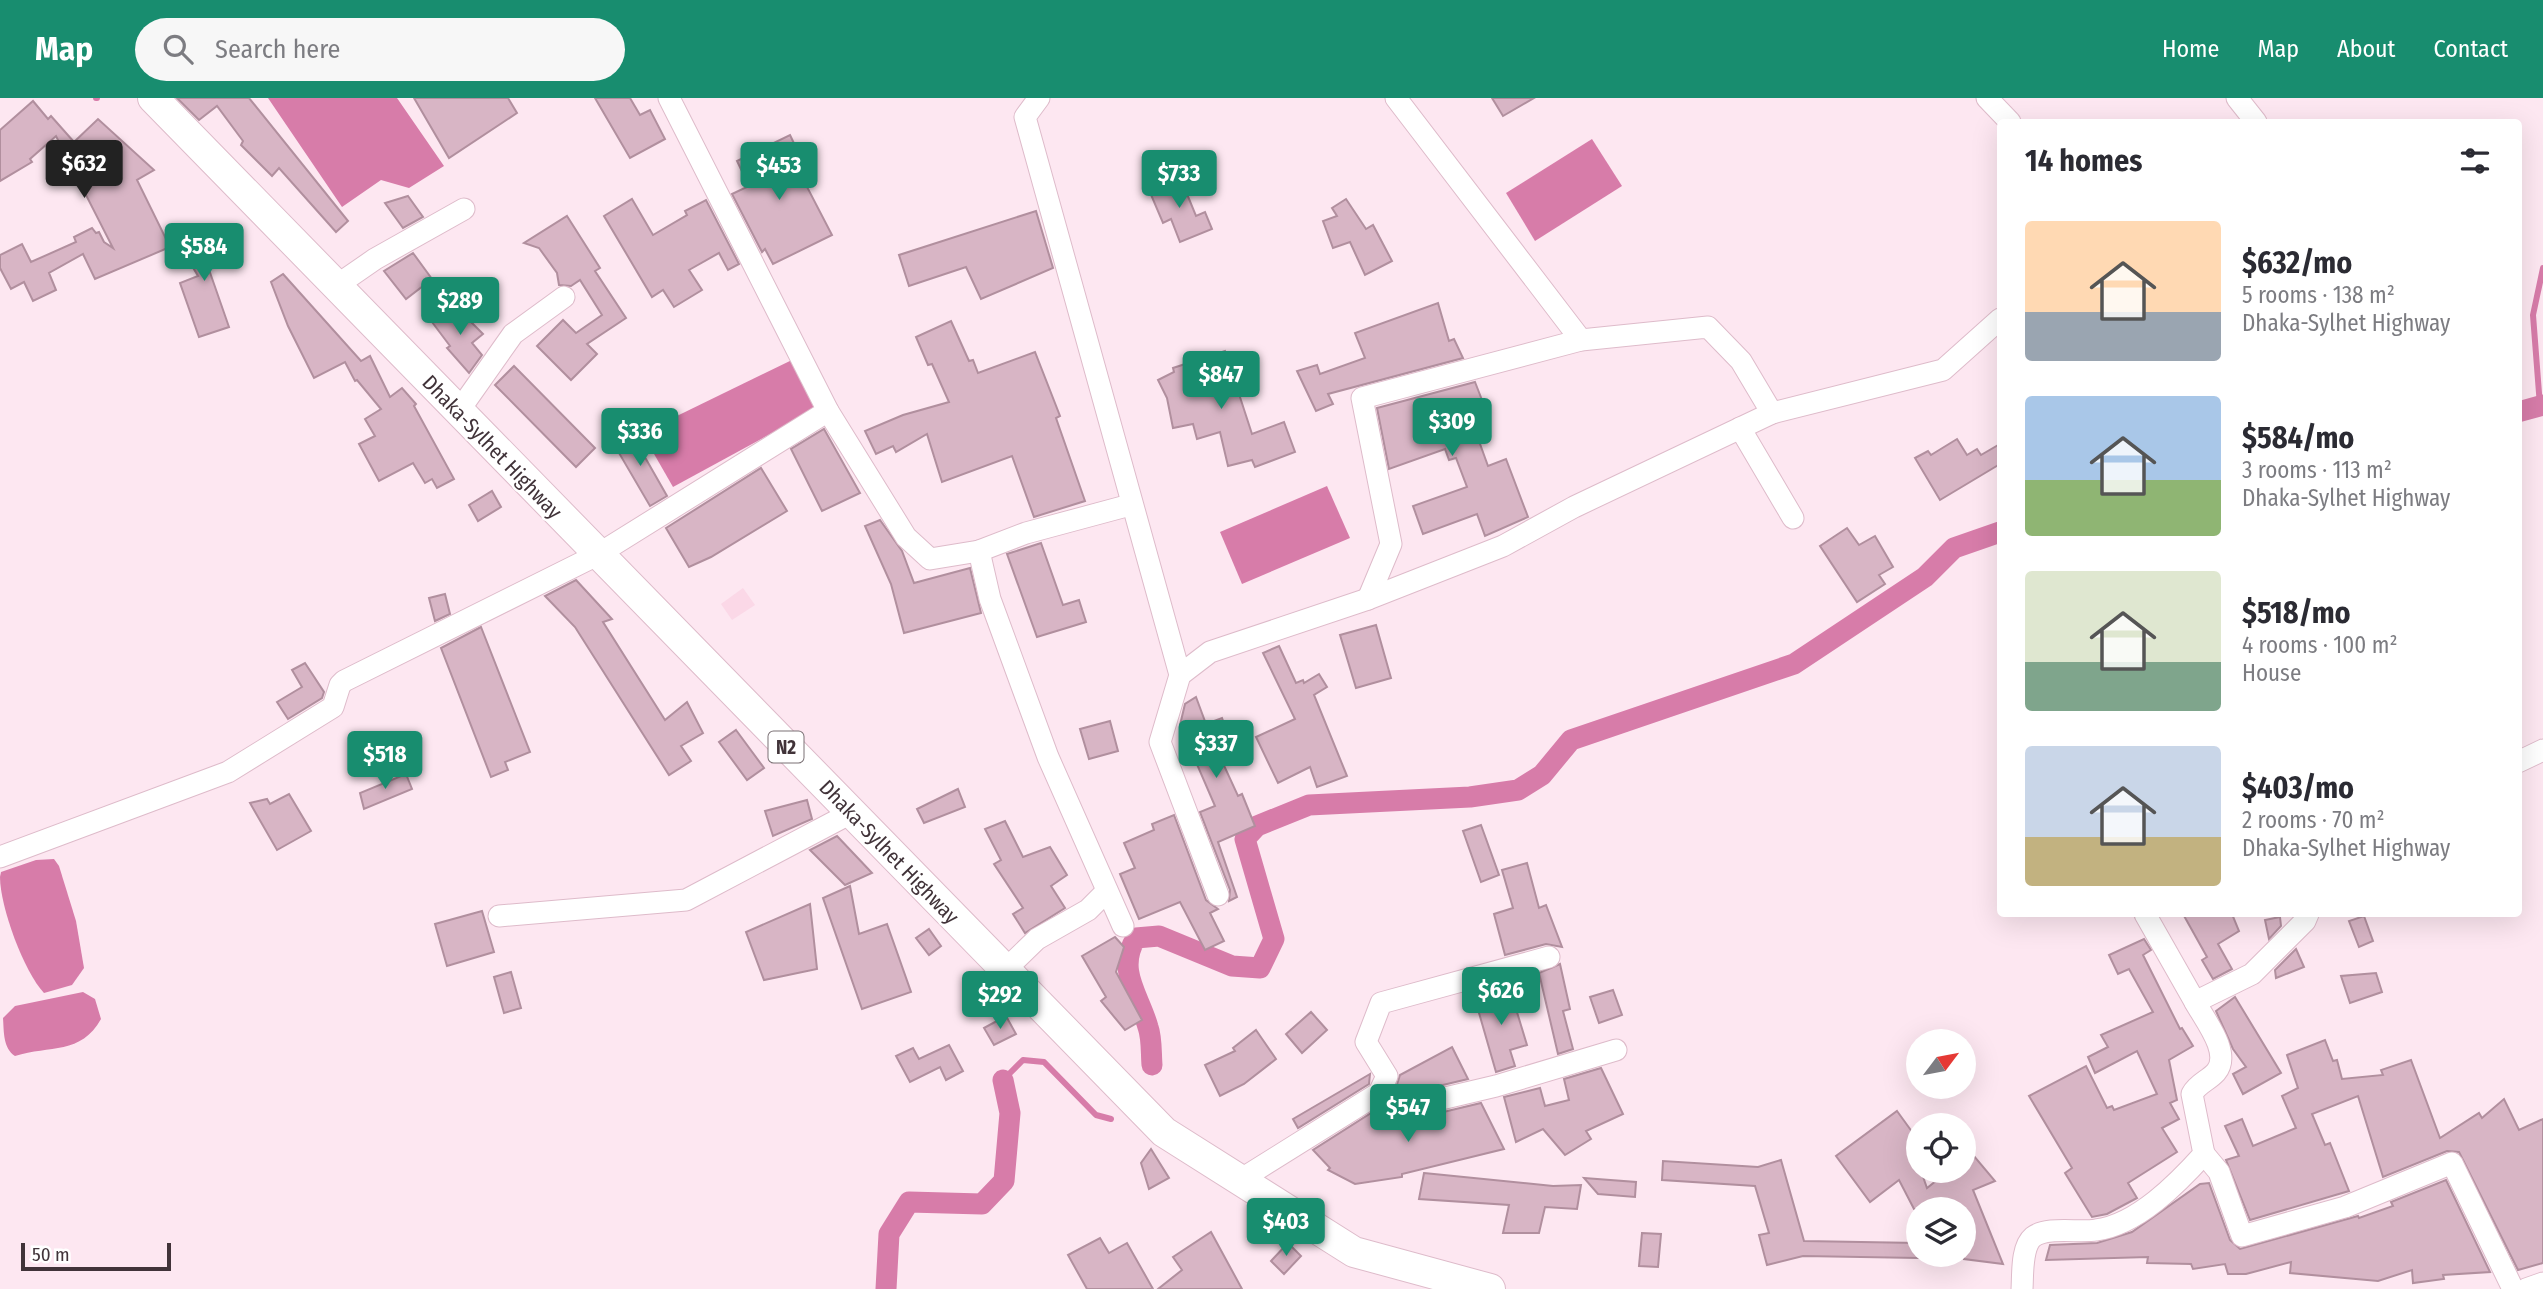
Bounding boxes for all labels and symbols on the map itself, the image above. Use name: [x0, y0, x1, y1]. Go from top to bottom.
pin: $632: [43, 140, 125, 200]
pin: $453: [738, 142, 820, 202]
pin: $733: [1138, 150, 1220, 210]
pin: $584: [163, 223, 245, 283]
pin: $289: [419, 278, 501, 337]
pin: $847: [1180, 352, 1262, 411]
street label: Dhaka-Sylhet Highway: [417, 370, 568, 525]
pin: $309: [1411, 398, 1493, 458]
pin: $336: [599, 408, 681, 468]
pin: $337: [1175, 720, 1257, 780]
pin: $518: [344, 732, 426, 791]
road number: N2: [768, 732, 804, 762]
street label: Dhaka-Sylhet Highway: [814, 775, 965, 930]
pin: $626: [1460, 968, 1542, 1027]
pin: $292: [959, 972, 1041, 1031]
north arrow: [1906, 1029, 1976, 1099]
pin: $547: [1367, 1084, 1449, 1144]
pin: $403: [1245, 1198, 1327, 1258]
scale bar: [21, 1240, 172, 1272]

